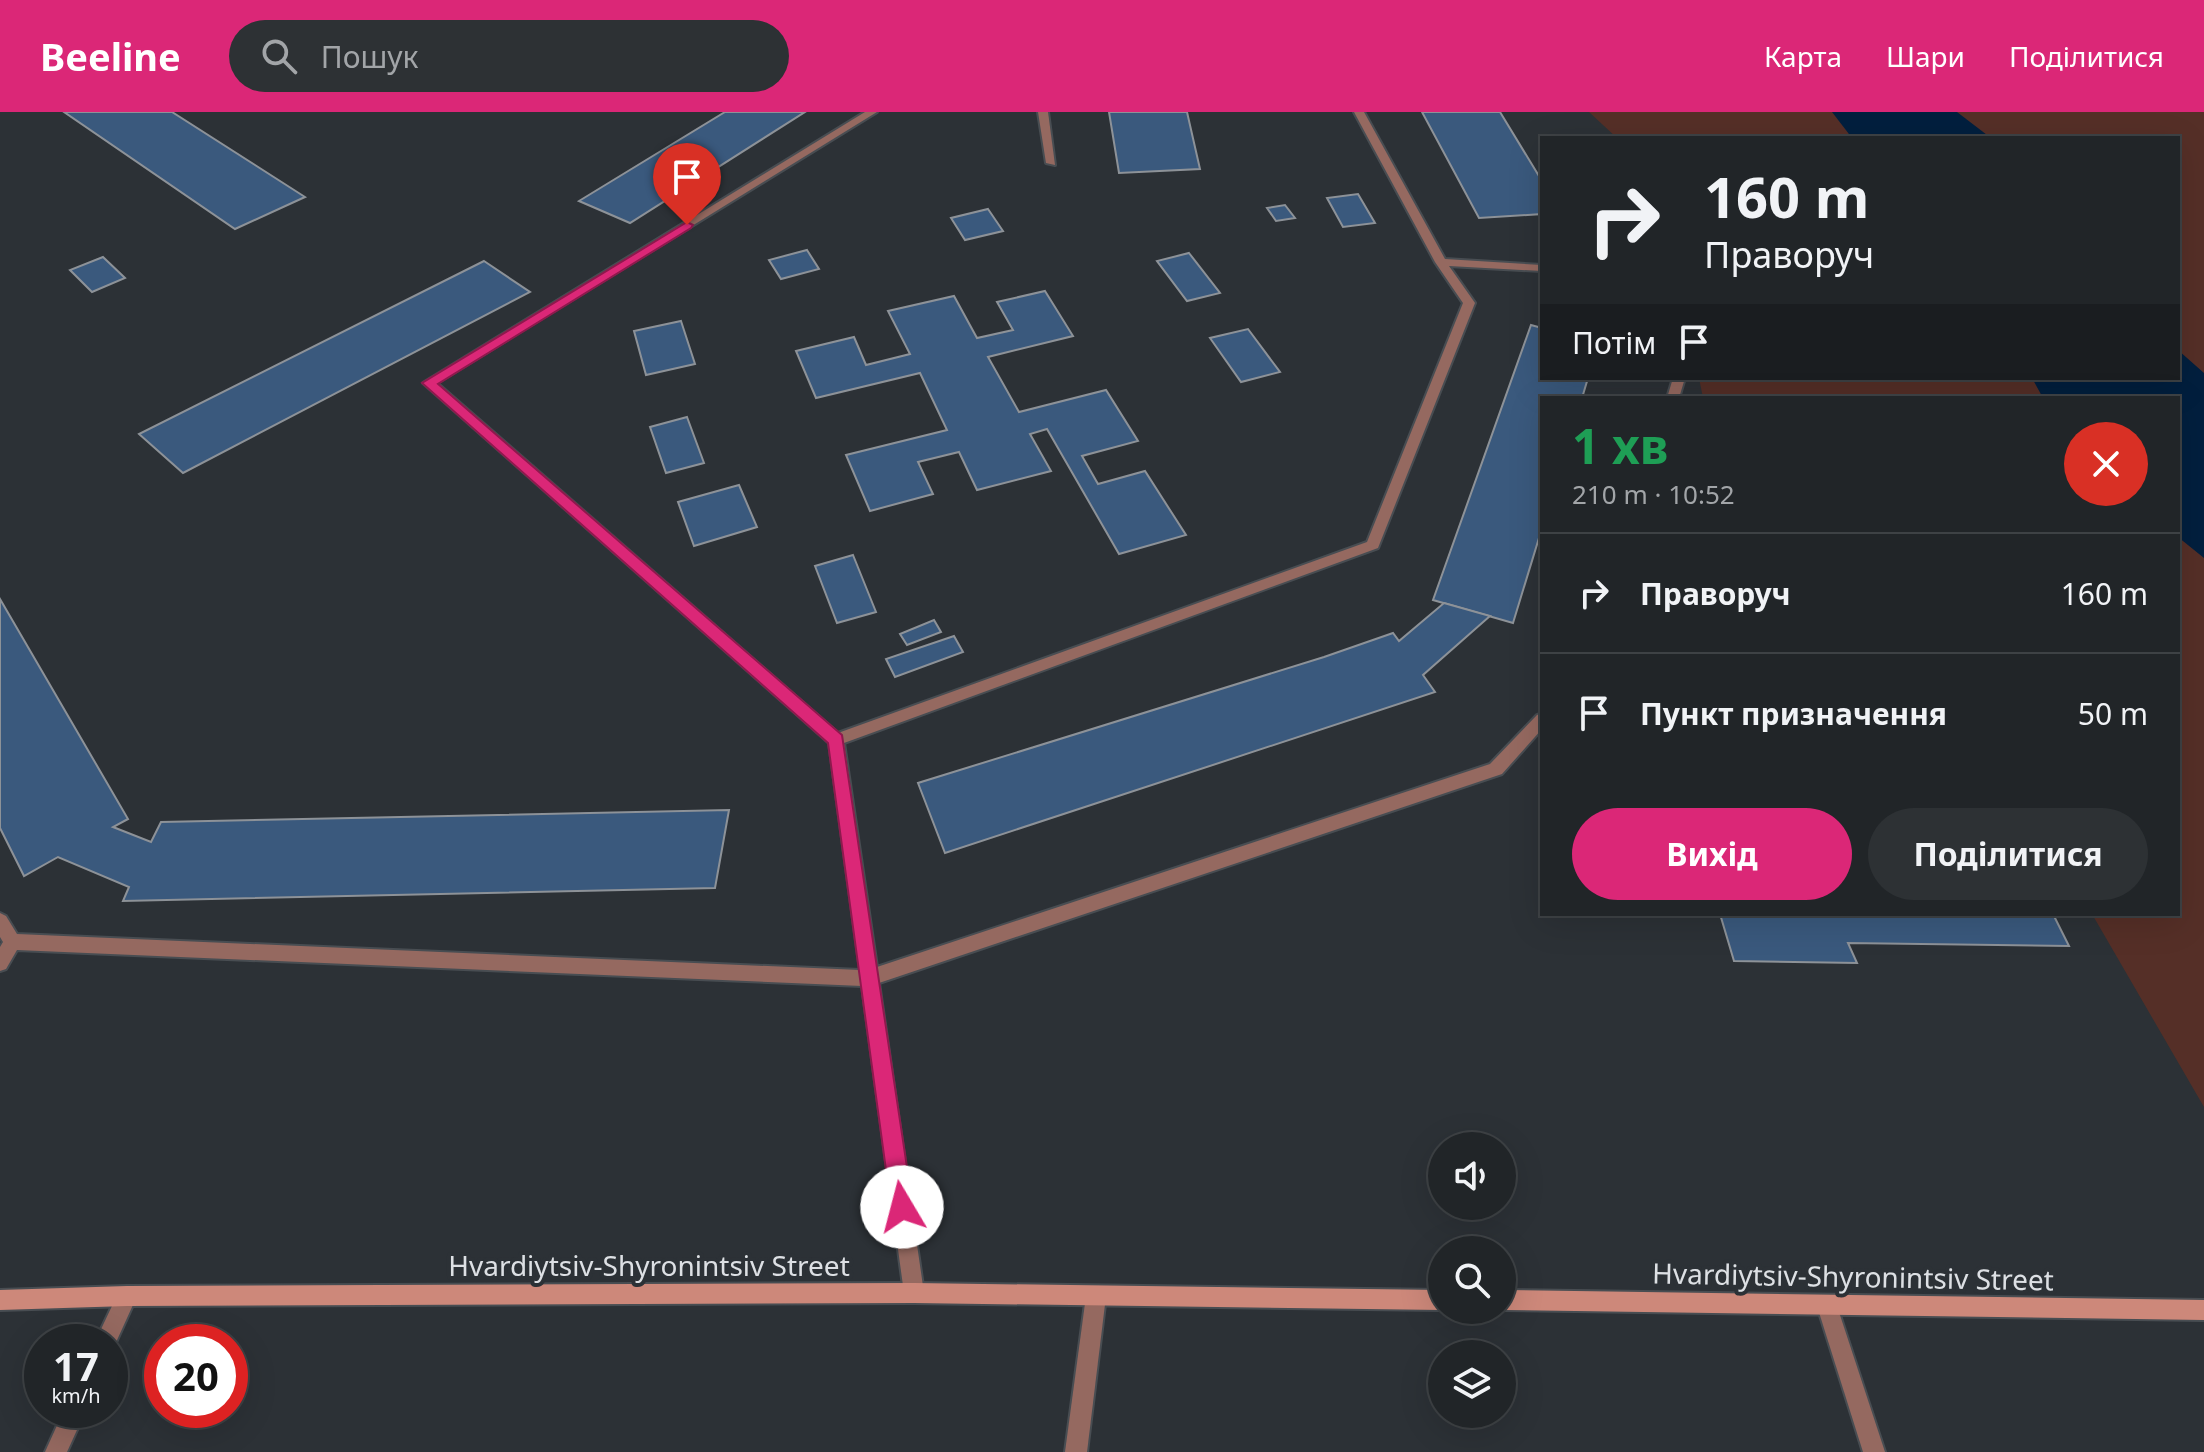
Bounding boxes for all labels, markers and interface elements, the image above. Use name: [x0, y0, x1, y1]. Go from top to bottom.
search box: [229, 20, 789, 92]
text: Beeline: [40, 30, 181, 82]
icon: search: [257, 34, 301, 78]
text: Пошук: [321, 36, 419, 77]
text: Карта: [1764, 37, 1842, 75]
text: Шари: [1886, 37, 1965, 75]
text: Поділитися: [2009, 37, 2164, 75]
pin: [653, 143, 721, 225]
icon: arrive: [665, 155, 709, 199]
text: 160 m: [1704, 158, 1869, 234]
icon: right: [1572, 168, 1676, 272]
text: Праворуч: [1704, 230, 1874, 279]
icon: arrive: [1672, 320, 1716, 364]
text: Потім: [1572, 322, 1656, 363]
text: 1 хв: [1572, 413, 1668, 478]
button: close: [2064, 422, 2148, 506]
text: 210 m · 10:52: [1572, 476, 1735, 512]
icon: right: [1572, 571, 1616, 615]
text: Праворуч: [1640, 573, 1791, 614]
text: 160 m: [2061, 573, 2148, 614]
icon: arrive: [1572, 691, 1616, 735]
text: Пункт призначення: [1640, 693, 1947, 734]
text: 50 m: [2078, 693, 2148, 734]
button: Вихід: [1572, 808, 1852, 900]
button: Поділитися: [1868, 808, 2148, 900]
map controls: [1428, 1132, 1516, 1428]
button: sound: [1428, 1132, 1516, 1220]
position arrow: [860, 1165, 944, 1249]
button: search: [1428, 1236, 1516, 1324]
street label: Hvardiytsiv-Shyronintsiv Street: [448, 1246, 850, 1284]
street label: Hvardiytsiv-Shyronintsiv Street: [1652, 1253, 2054, 1299]
speed limit sign: 20: [144, 1324, 248, 1428]
text: 17: [53, 1338, 99, 1393]
button: layers: [1428, 1340, 1516, 1428]
text: km/h: [51, 1382, 101, 1409]

